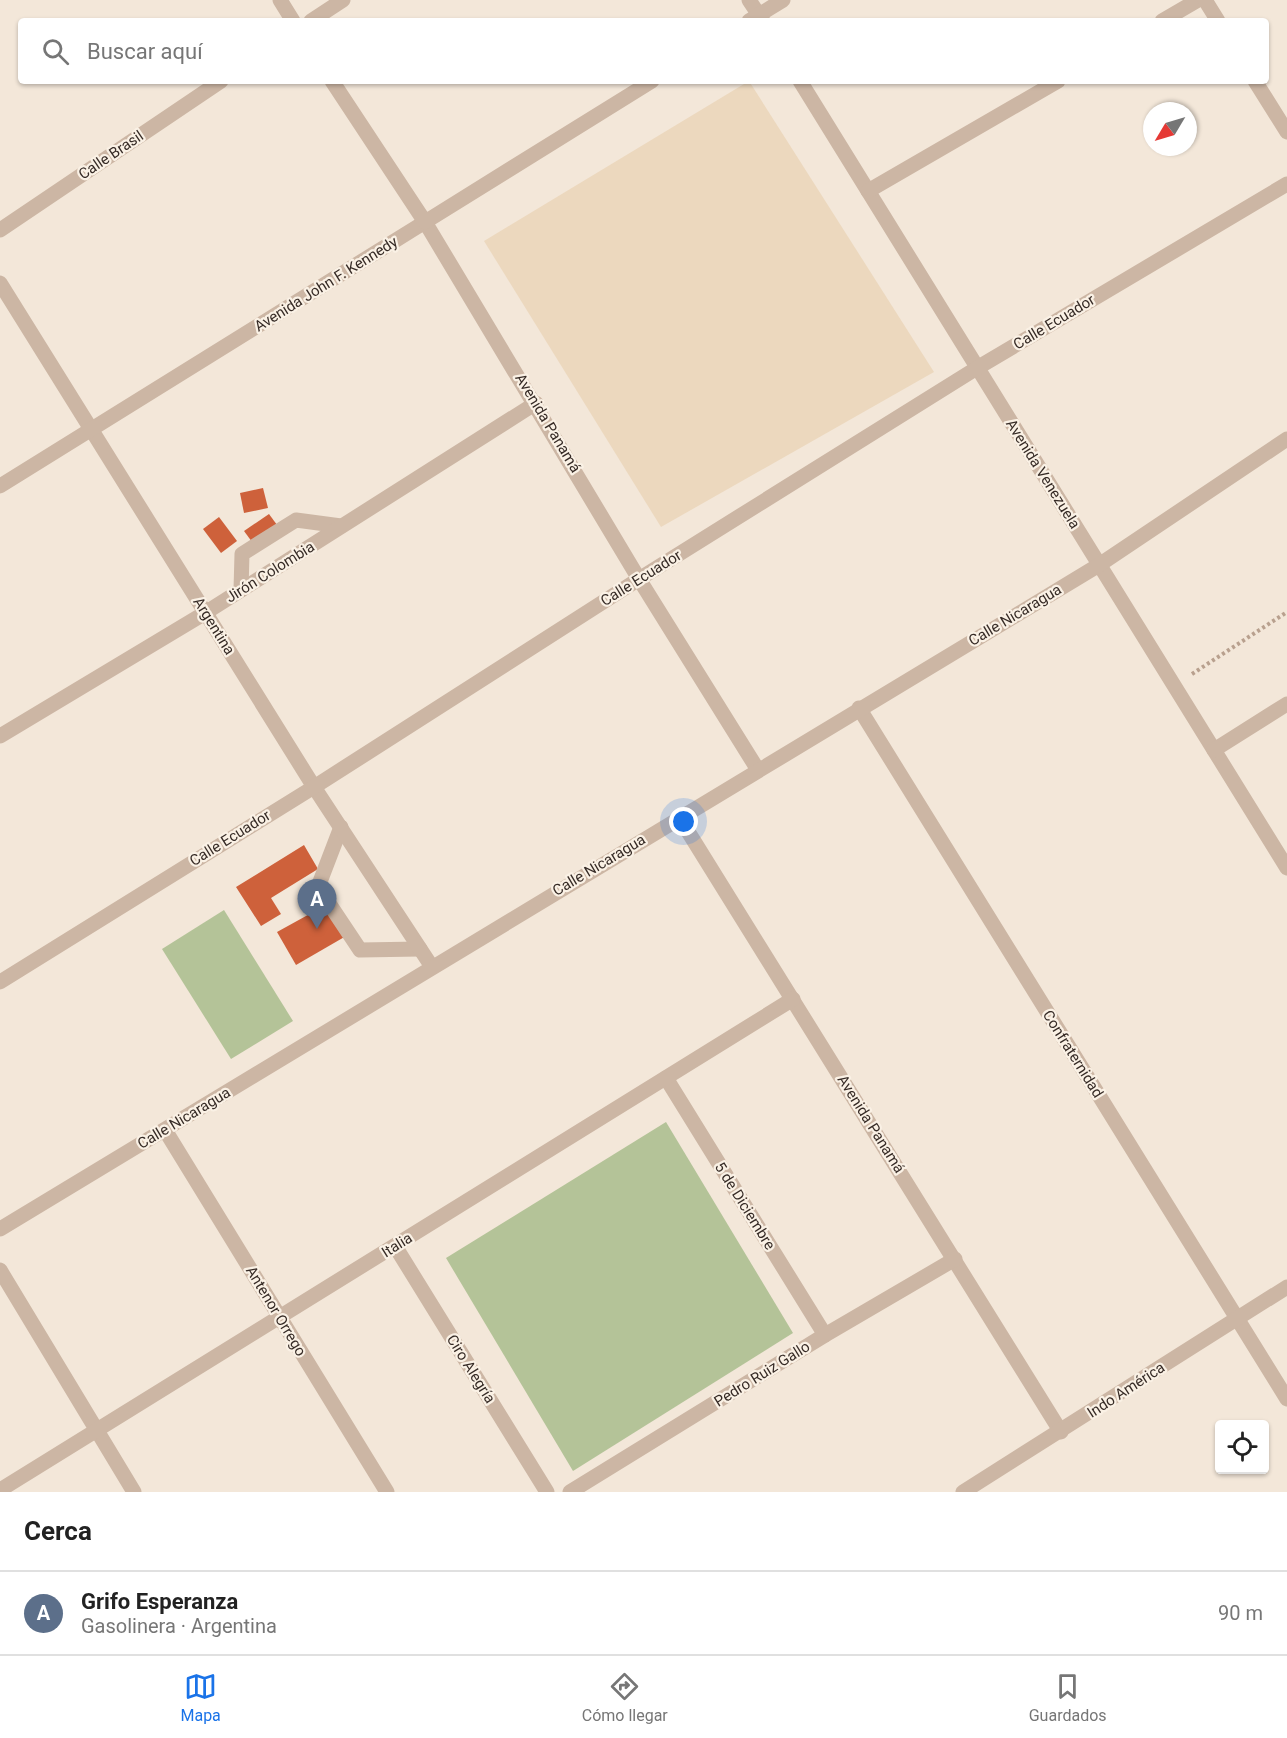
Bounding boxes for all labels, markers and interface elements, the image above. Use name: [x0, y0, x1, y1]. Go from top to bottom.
search box: [18, 18, 1269, 84]
icon: search: [39, 35, 72, 68]
text: Buscar aquí: [87, 39, 203, 64]
north arrow: [1143, 102, 1197, 156]
street label: Calle Brasil: [75, 127, 147, 183]
street label: Avenida John F. Kennedy: [251, 233, 401, 335]
street label: Calle Ecuador: [1010, 291, 1098, 353]
street label: Avenida Panamá: [511, 370, 585, 476]
street label: Avenida Venezuela: [1002, 416, 1084, 532]
street label: Jirón Colombia: [222, 538, 318, 606]
street label: Calle Ecuador: [597, 546, 685, 610]
street label: Calle Nicaragua: [965, 580, 1065, 650]
street label: Argentina: [189, 594, 239, 658]
street label: Calle Ecuador: [186, 806, 274, 870]
your location: [669, 807, 698, 836]
street label: Calle Nicaragua: [549, 830, 649, 900]
pin: A: [298, 880, 336, 929]
street label: Confraternidad: [1039, 1007, 1107, 1101]
street label: Avenida Panamá: [834, 1072, 908, 1176]
street label: Calle Nicaragua: [134, 1083, 234, 1153]
street label: 5 de Diciembre: [711, 1159, 779, 1253]
street label: Italia: [378, 1229, 416, 1261]
street label: Antenor Orrego: [242, 1263, 310, 1359]
street label: Ciro Alegría: [443, 1331, 499, 1407]
street label: Pedro Ruiz Gallo: [711, 1337, 813, 1411]
street label: Indo América: [1084, 1358, 1168, 1422]
map controls: [1215, 1420, 1269, 1474]
button: locate: [1215, 1420, 1269, 1474]
text: Cerca: [24, 1516, 92, 1546]
text: Grifo Esperanza: [81, 1589, 238, 1614]
text: A: [37, 1601, 50, 1625]
text: 90 m: [1218, 1601, 1263, 1625]
text: Gasolinera · Argentina: [81, 1614, 277, 1638]
tab: Mapa: [180, 1670, 221, 1725]
tab: Cómo llegar: [582, 1670, 668, 1725]
tab: Guardados: [1029, 1670, 1107, 1725]

